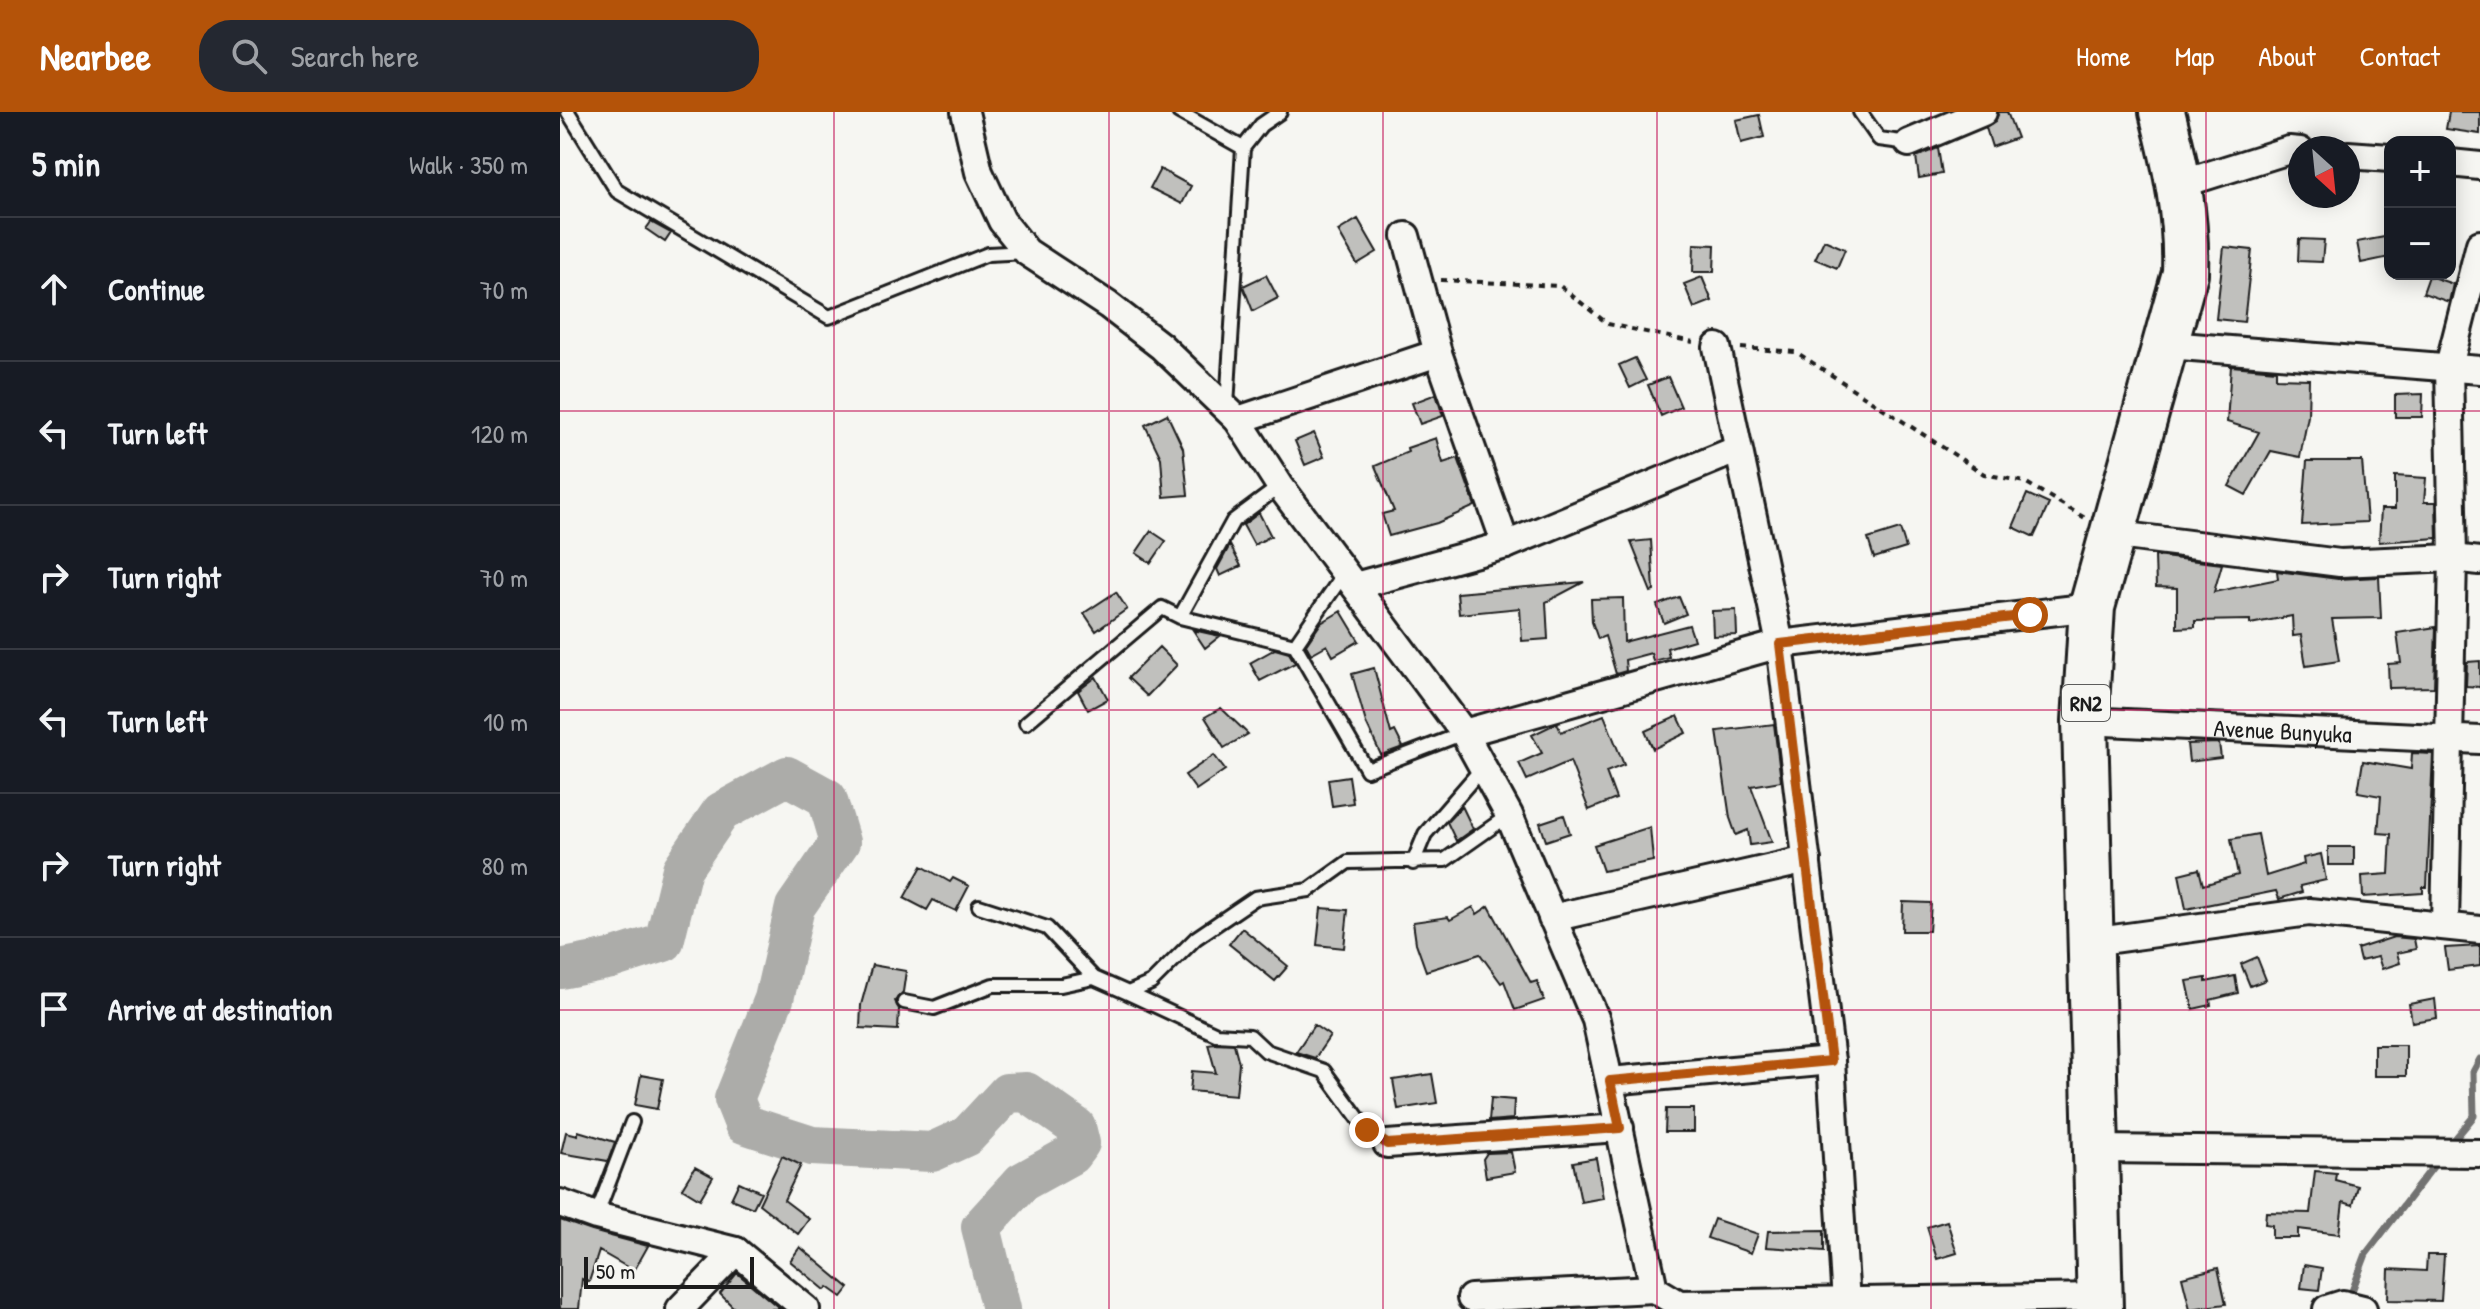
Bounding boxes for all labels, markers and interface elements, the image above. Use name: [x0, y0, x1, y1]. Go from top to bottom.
search box: [199, 20, 759, 92]
text: Nearbee: [40, 30, 151, 82]
icon: search: [227, 34, 271, 78]
text: Search here: [291, 36, 419, 76]
text: Home: [2076, 37, 2131, 75]
text: Map: [2175, 37, 2214, 75]
text: About: [2258, 37, 2316, 75]
text: Contact: [2360, 37, 2440, 75]
north arrow: [2288, 136, 2360, 208]
map controls: [2384, 136, 2456, 280]
button: +: [2384, 136, 2456, 208]
text: 5 min: [32, 141, 100, 187]
text: Walk · 350 m: [409, 147, 528, 182]
button: −: [2384, 208, 2456, 280]
icon: ahead: [32, 267, 76, 311]
text: Continue: [108, 269, 205, 309]
text: 70 m: [480, 272, 528, 307]
icon: left: [32, 411, 76, 455]
text: Turn left: [108, 413, 207, 453]
text: 120 m: [471, 416, 528, 451]
icon: right: [32, 555, 76, 599]
text: Turn right: [108, 557, 221, 597]
text: 70 m: [480, 560, 528, 595]
route start: [2012, 597, 2048, 633]
road number: RN2: [2062, 685, 2110, 721]
icon: left: [32, 699, 76, 743]
text: Turn left: [108, 701, 207, 741]
text: 10 m: [483, 704, 528, 739]
street label: Avenue Bunyuka: [2213, 711, 2353, 750]
icon: right: [32, 843, 76, 887]
text: Turn right: [108, 845, 221, 885]
text: 80 m: [481, 848, 528, 883]
icon: arrive: [32, 987, 76, 1031]
text: Arrive at destination: [108, 989, 333, 1029]
route end: [1349, 1112, 1385, 1148]
scale bar: [584, 1253, 754, 1289]
text: 50 m: [596, 1256, 635, 1286]

